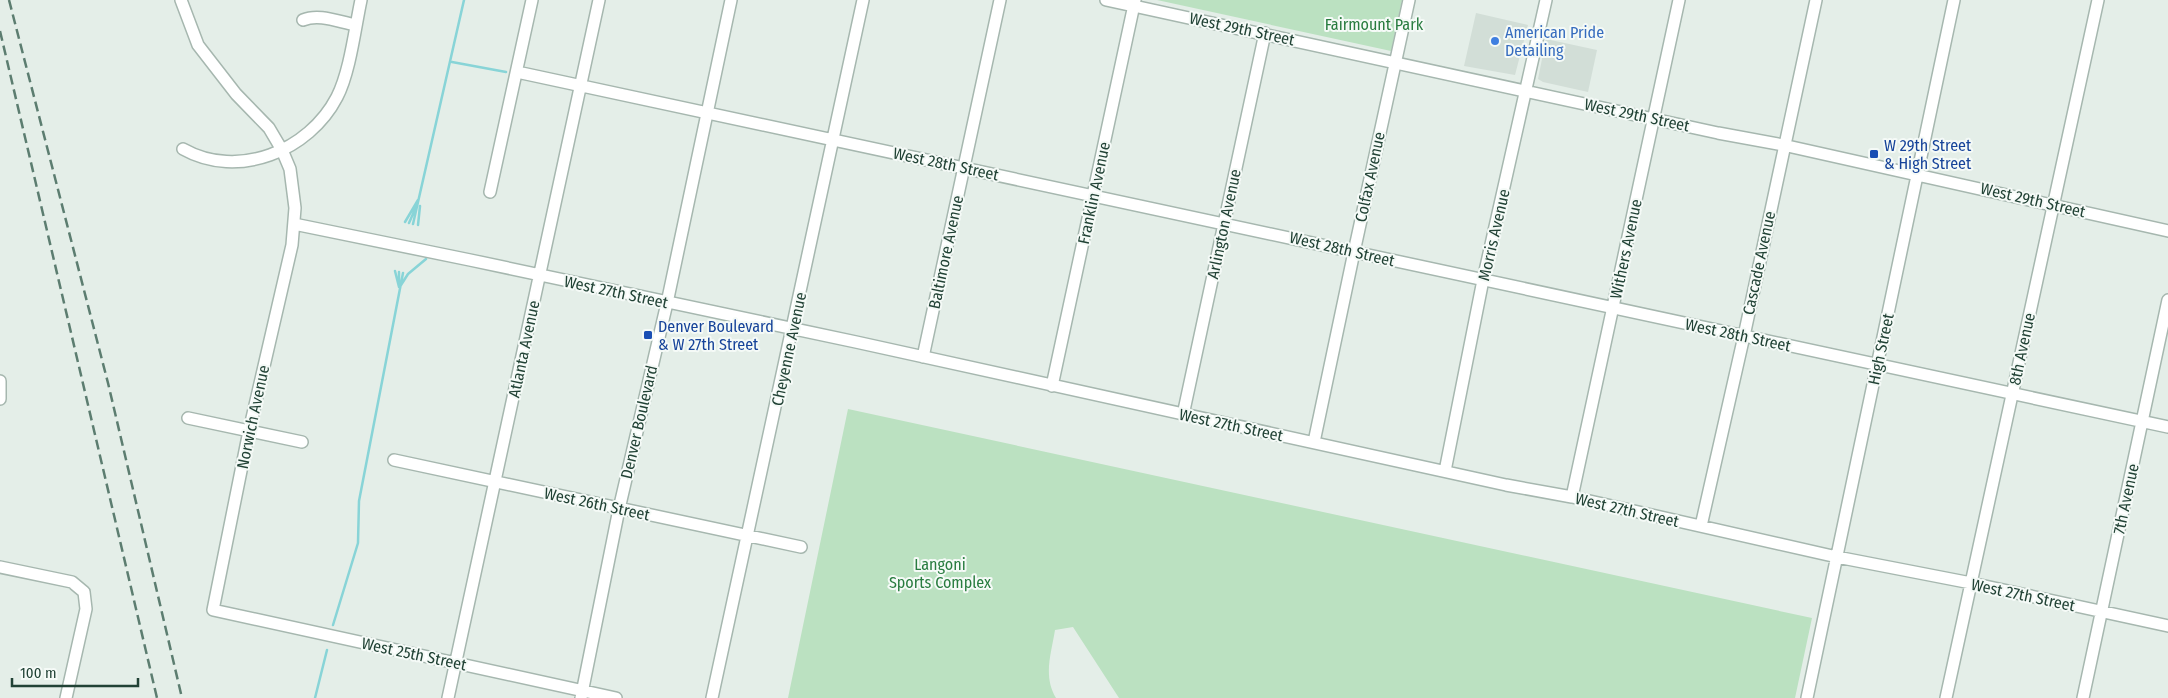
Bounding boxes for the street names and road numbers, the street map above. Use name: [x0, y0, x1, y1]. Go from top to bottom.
street label: West 29th Street: [1188, 9, 1297, 50]
street label: West 29th Street: [1583, 95, 1692, 136]
street label: Colfax Avenue: [1351, 130, 1389, 224]
street label: Franklin Avenue: [1074, 140, 1114, 246]
street label: West 28th Street: [892, 144, 1001, 185]
street label: Arlington Avenue: [1203, 167, 1245, 281]
street label: West 29th Street: [1979, 179, 2088, 221]
street label: Morris Avenue: [1474, 187, 1514, 283]
street label: Baltimore Avenue: [925, 193, 967, 310]
street label: Withers Avenue: [1606, 197, 1646, 301]
street label: Cascade Avenue: [1739, 209, 1779, 317]
street label: West 28th Street: [1288, 228, 1397, 271]
street label: West 27th Street: [562, 272, 670, 312]
street label: Cheyenne Avenue: [768, 290, 810, 408]
street label: Atlanta Avenue: [504, 299, 544, 399]
street label: High Street: [1864, 311, 1898, 387]
street label: 8th Avenue: [2005, 311, 2039, 387]
street label: West 28th Street: [1684, 315, 1793, 356]
street label: Norwich Avenue: [233, 363, 273, 471]
street label: Denver Boulevard: [617, 363, 661, 481]
street label: West 27th Street: [1177, 405, 1285, 445]
street label: 7th Avenue: [2109, 462, 2143, 536]
street label: West 26th Street: [543, 484, 652, 525]
street label: West 27th Street: [1573, 489, 1681, 531]
street label: West 27th Street: [1969, 575, 2077, 615]
street label: West 25th Street: [360, 634, 469, 675]

